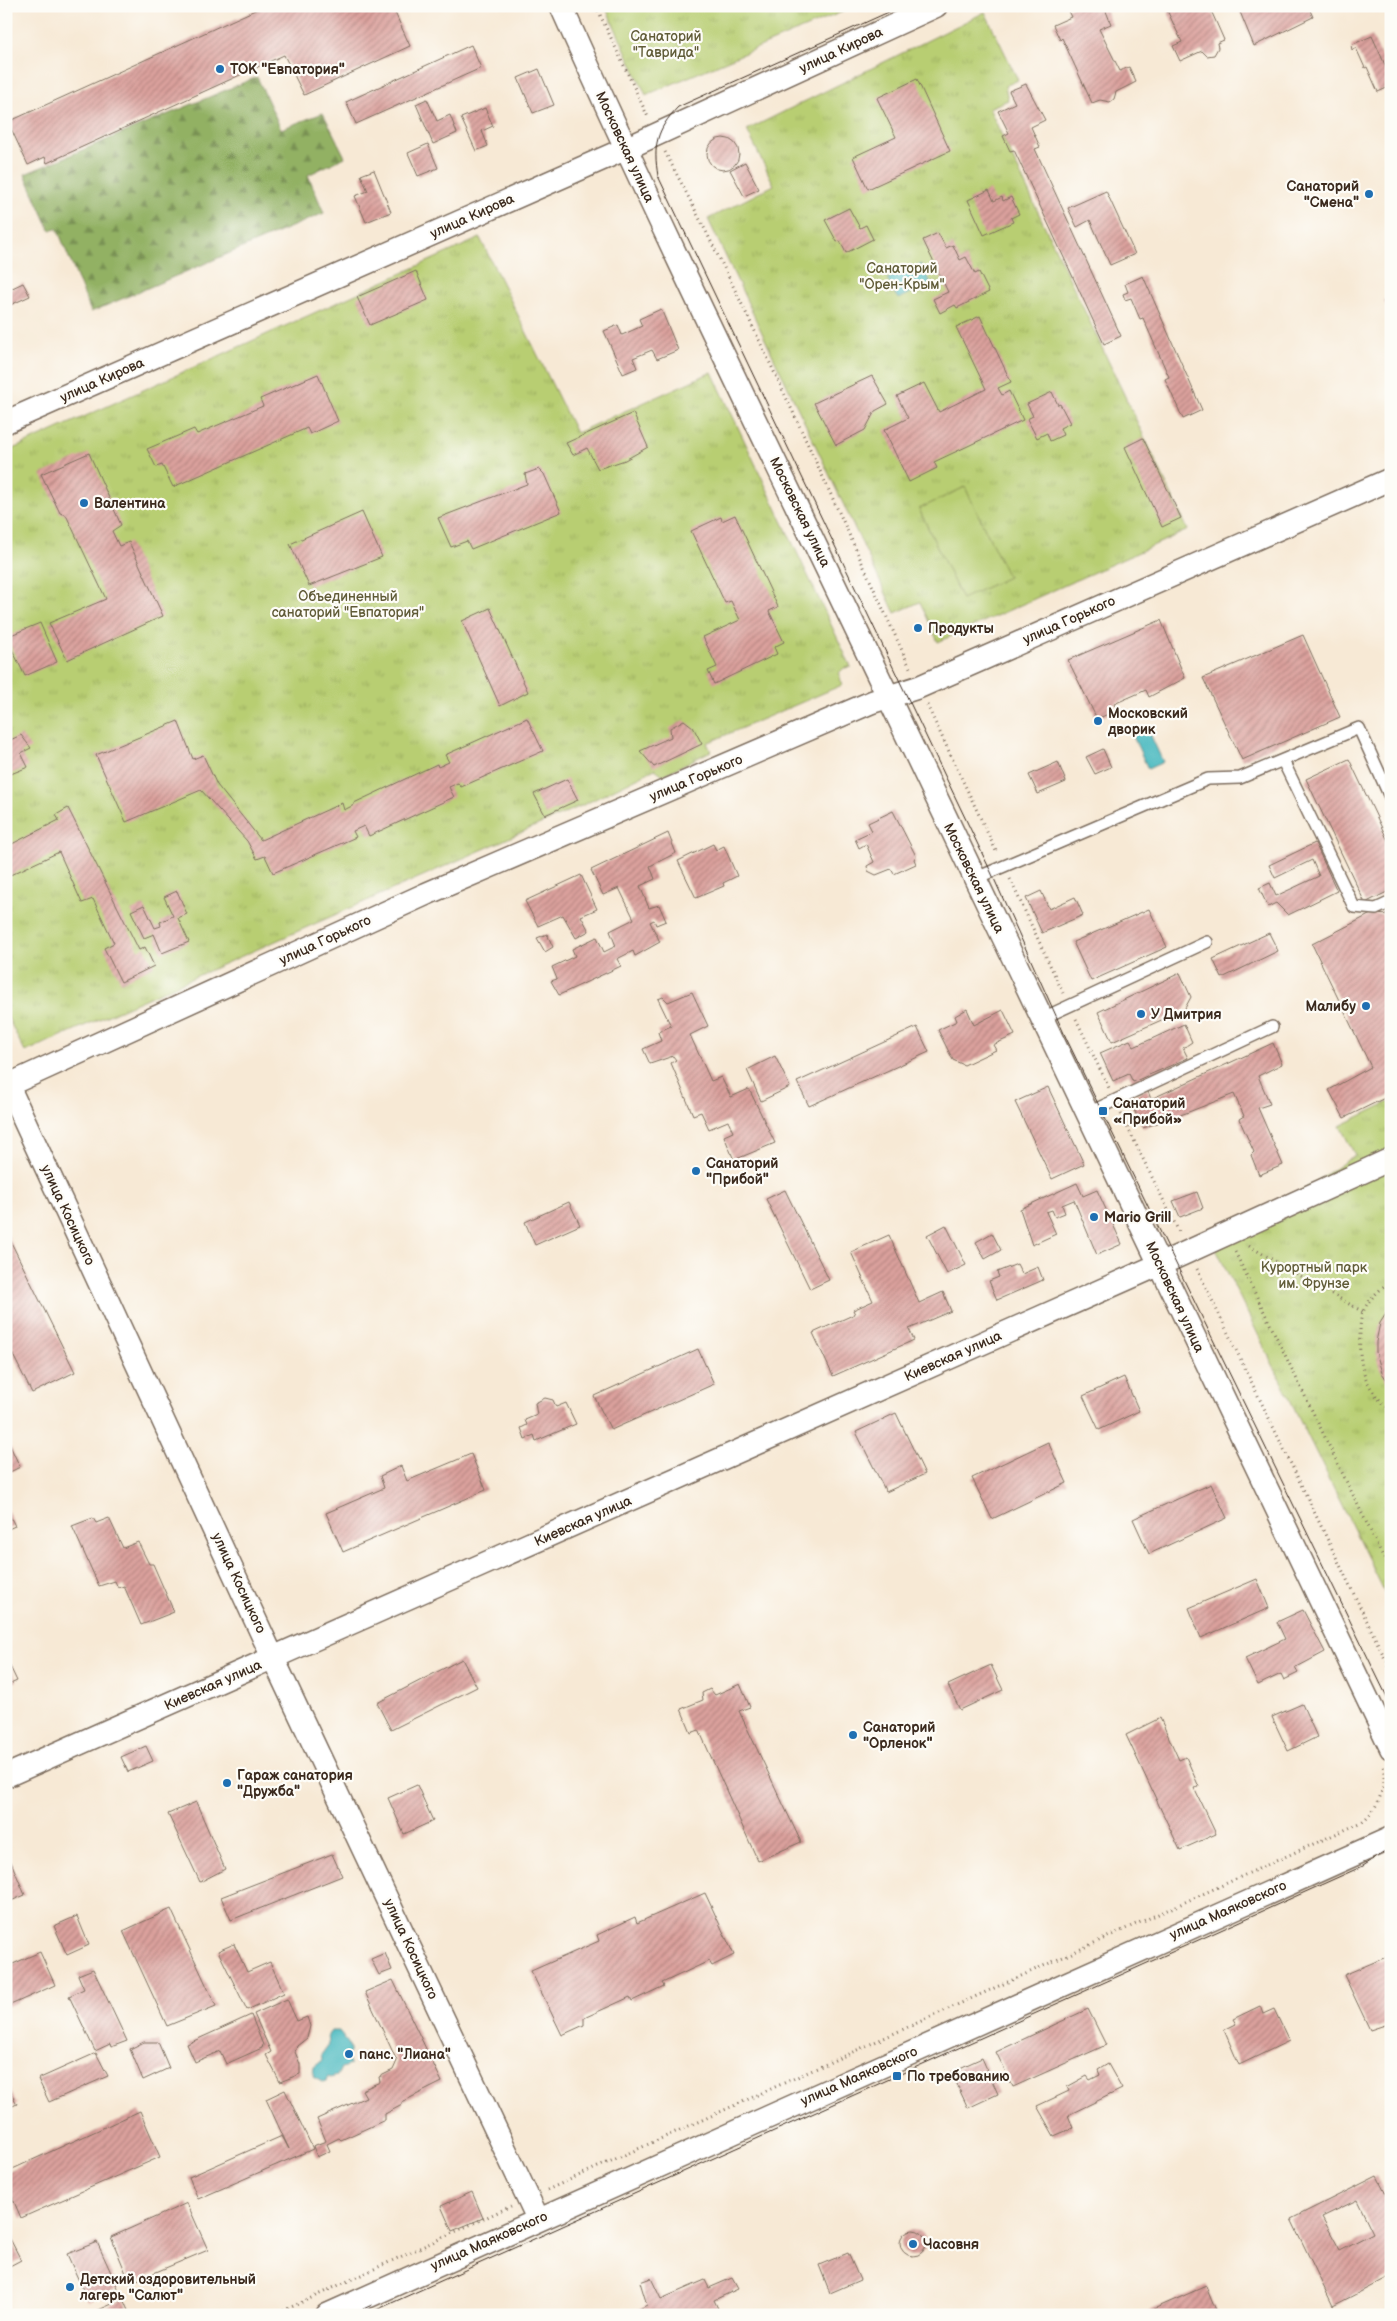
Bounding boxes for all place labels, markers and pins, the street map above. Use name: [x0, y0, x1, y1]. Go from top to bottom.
place label: ТОК "Евпатория": [230, 61, 345, 78]
marker: ТОК "Евпатория": [214, 63, 226, 75]
place label: Санаторий "Смена": [1287, 178, 1359, 211]
marker: Санаторий "Смена": [1363, 188, 1375, 200]
place label: Валентина: [94, 495, 166, 512]
marker: Валентина: [78, 497, 90, 509]
place label: Продукты: [928, 620, 994, 637]
marker: Продукты: [912, 622, 924, 634]
place label: Московский дворик: [1107, 705, 1188, 738]
marker: Московский дворик: [1092, 715, 1104, 727]
place label: Малибу: [1305, 998, 1356, 1015]
marker: Малибу: [1360, 1000, 1372, 1012]
place label: У Дмитрия: [1151, 1006, 1222, 1023]
marker: У Дмитрия: [1135, 1008, 1147, 1020]
place label: Санаторий «Прибой»: [1113, 1095, 1185, 1128]
marker: Санаторий «Прибой»: [1097, 1105, 1109, 1117]
place label: Санаторий "Прибой": [706, 1155, 778, 1188]
marker: Санаторий "Прибой": [690, 1165, 702, 1177]
place label: Mario Grill: [1104, 1209, 1171, 1226]
marker: Mario Grill: [1088, 1211, 1100, 1223]
place label: Санаторий "Орленок": [863, 1719, 935, 1752]
marker: Санаторий "Орленок": [847, 1729, 859, 1741]
place label: Гараж санатория "Дружба": [237, 1767, 353, 1800]
marker: Гараж санатория "Дружба": [221, 1777, 233, 1789]
place label: панс. "Лиана": [359, 2046, 451, 2063]
marker: панс. "Лиана": [343, 2048, 355, 2060]
place label: По требованию: [907, 2068, 1010, 2085]
marker: По требованию: [891, 2070, 903, 2082]
place label: Часовня: [923, 2236, 979, 2253]
marker: Часовня: [907, 2238, 919, 2250]
place label: Детский оздоровительный лагерь "Салют": [79, 2271, 256, 2304]
marker: Детский оздоровительный лагерь "Салют": [64, 2281, 76, 2293]

